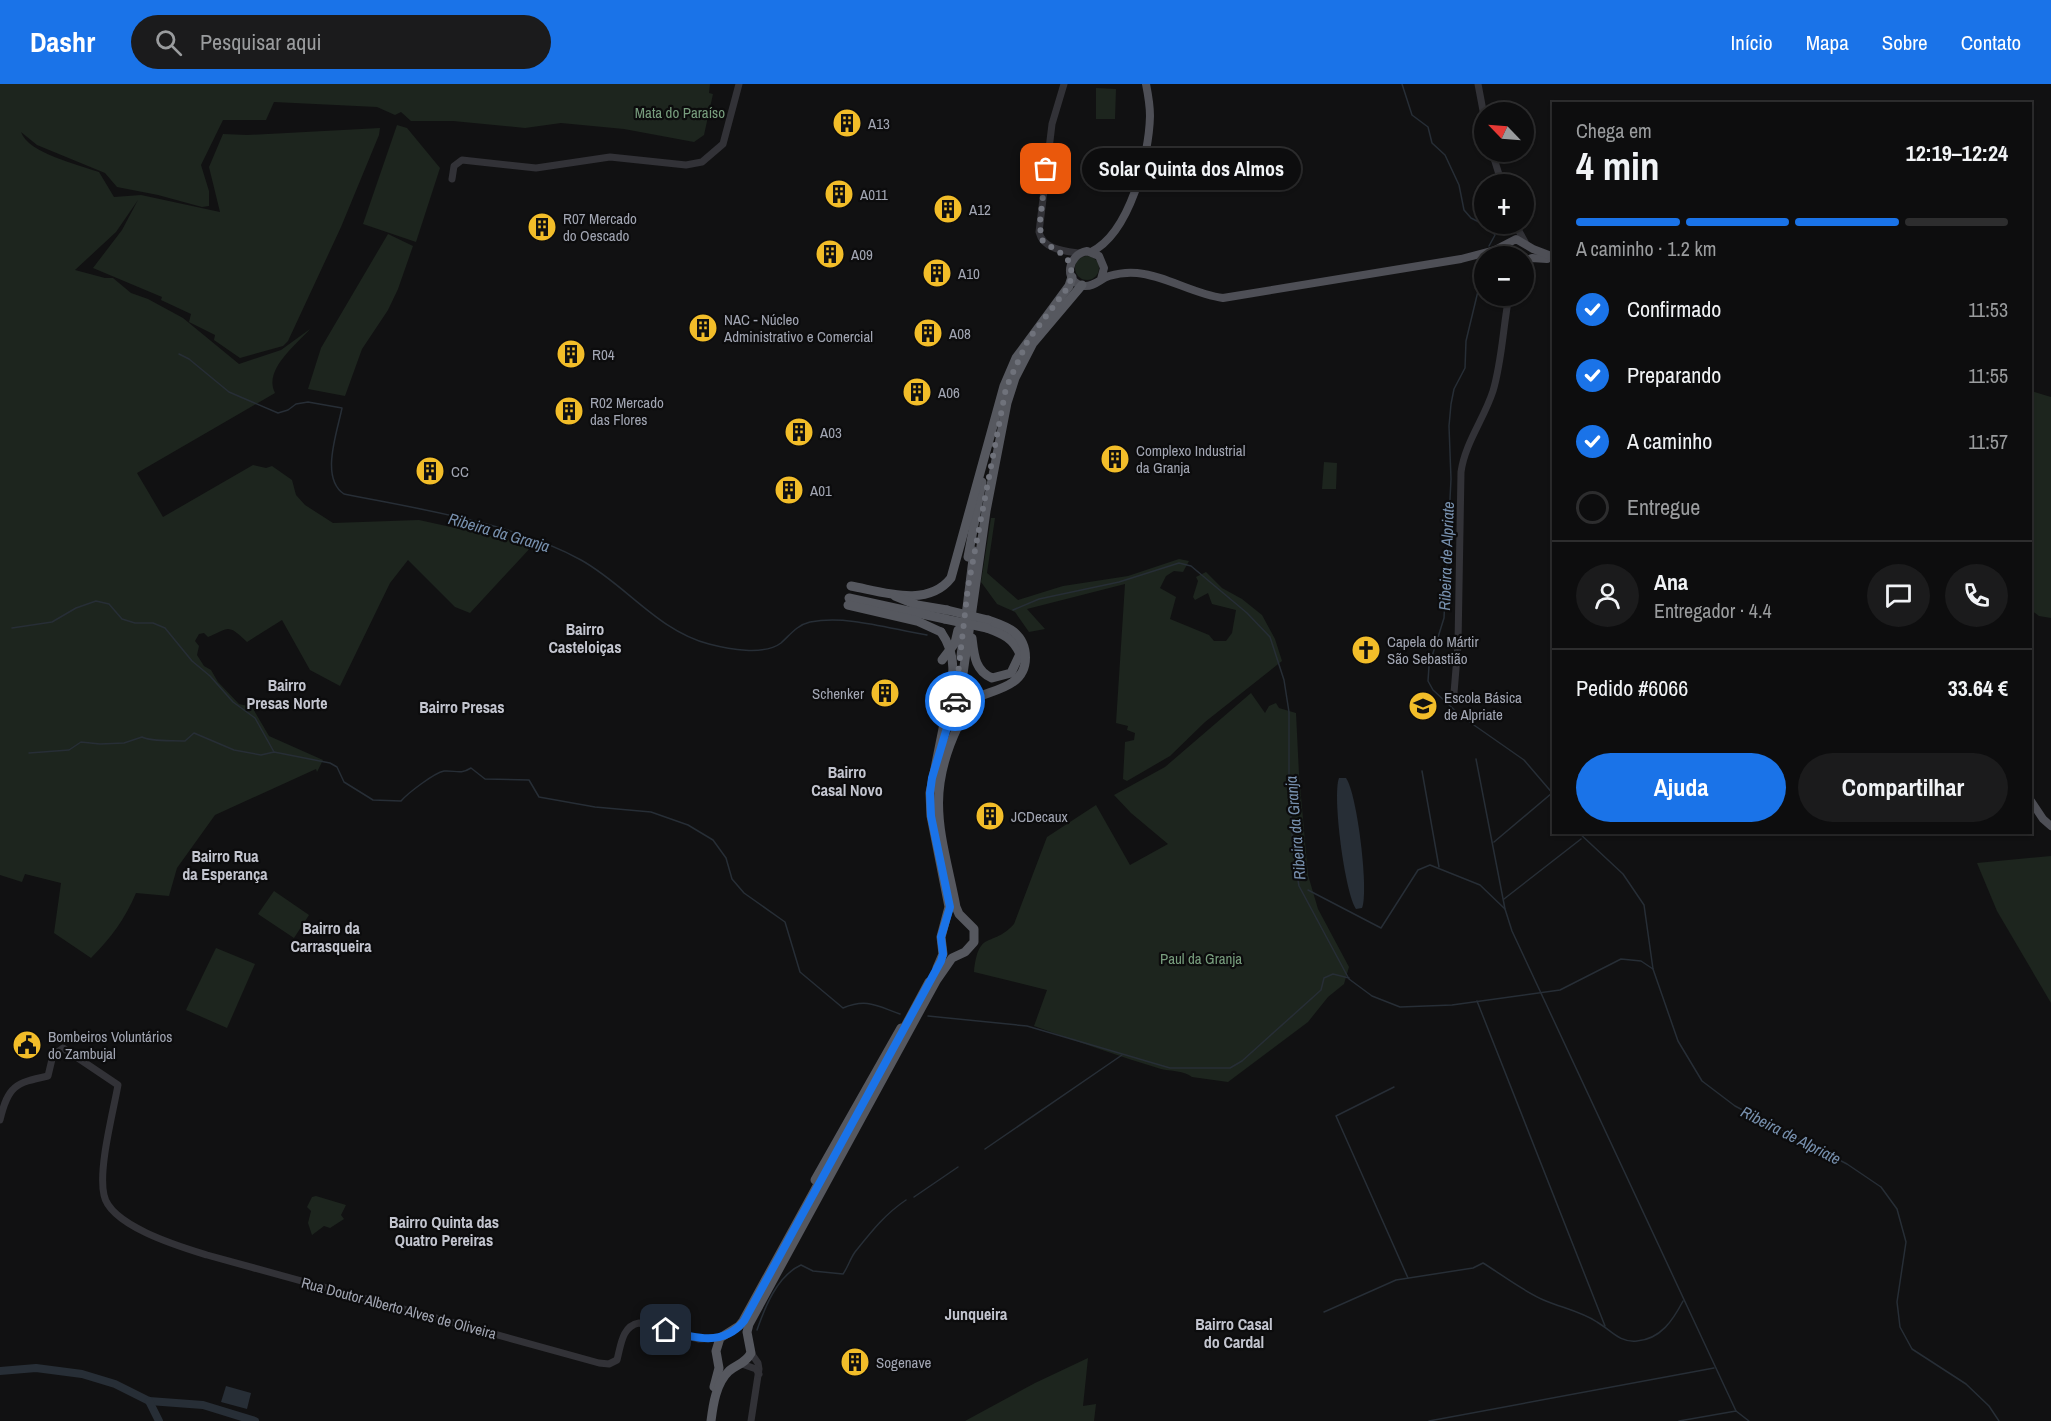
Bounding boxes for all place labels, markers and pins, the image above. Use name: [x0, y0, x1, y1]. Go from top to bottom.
building icon: A13: [831, 107, 863, 139]
place label: A13: [867, 113, 890, 134]
pin: [1020, 143, 1071, 194]
callout: Solar Quinta dos Almos: [1082, 148, 1301, 190]
building icon: A011: [823, 178, 855, 210]
place label: A011: [859, 184, 888, 205]
building icon: A12: [932, 193, 964, 225]
place label: A12: [968, 199, 991, 220]
place label: R07 Mercado do Oescado: [563, 208, 637, 246]
building icon: R07 Mercado do Oescado: [526, 211, 558, 243]
building icon: A09: [814, 238, 846, 270]
place label: A09: [850, 244, 873, 265]
building icon: A10: [921, 257, 953, 289]
place label: A10: [957, 263, 980, 284]
place label: NAC - Núcleo Administrativo e Comercial: [723, 309, 873, 347]
building icon: NAC - Núcleo Administrativo e Comercial: [687, 312, 719, 344]
building icon: A08: [912, 317, 944, 349]
place label: A08: [948, 323, 971, 344]
building icon: R04: [555, 338, 587, 370]
place label: R04: [592, 344, 615, 365]
building icon: A06: [901, 376, 933, 408]
place label: A06: [937, 382, 960, 403]
place label: R02 Mercado das Flores: [590, 392, 664, 430]
building icon: R02 Mercado das Flores: [553, 395, 585, 427]
building icon: A03: [783, 416, 815, 448]
place label: A03: [819, 422, 842, 443]
place label: Complexo Industrial da Granja: [1136, 440, 1245, 478]
building icon: Complexo Industrial da Granja: [1099, 443, 1131, 475]
building icon: CC: [414, 455, 446, 487]
place label: CC: [451, 461, 469, 482]
building icon: A01: [773, 474, 805, 506]
place label: A01: [809, 480, 832, 501]
place label: Capela do Mártir São Sebastião: [1387, 631, 1479, 669]
church icon: Capela do Mártir São Sebastião: [1350, 634, 1382, 666]
building icon: Schenker: [869, 677, 901, 709]
place label: Schenker: [812, 683, 864, 704]
place label: Escola Básica de Alpriate: [1444, 687, 1522, 725]
school or university icon: Escola Básica de Alpriate: [1407, 690, 1439, 722]
building icon: JCDecaux: [974, 800, 1006, 832]
place label: JCDecaux: [1011, 806, 1069, 827]
place label: Bombeiros Voluntários do Zambujal: [48, 1026, 172, 1064]
public building icon: Bombeiros Voluntários do Zambujal: [11, 1029, 43, 1061]
pin: [640, 1304, 691, 1355]
building icon: Sogenave: [839, 1346, 871, 1378]
place label: Sogenave: [876, 1352, 932, 1373]

